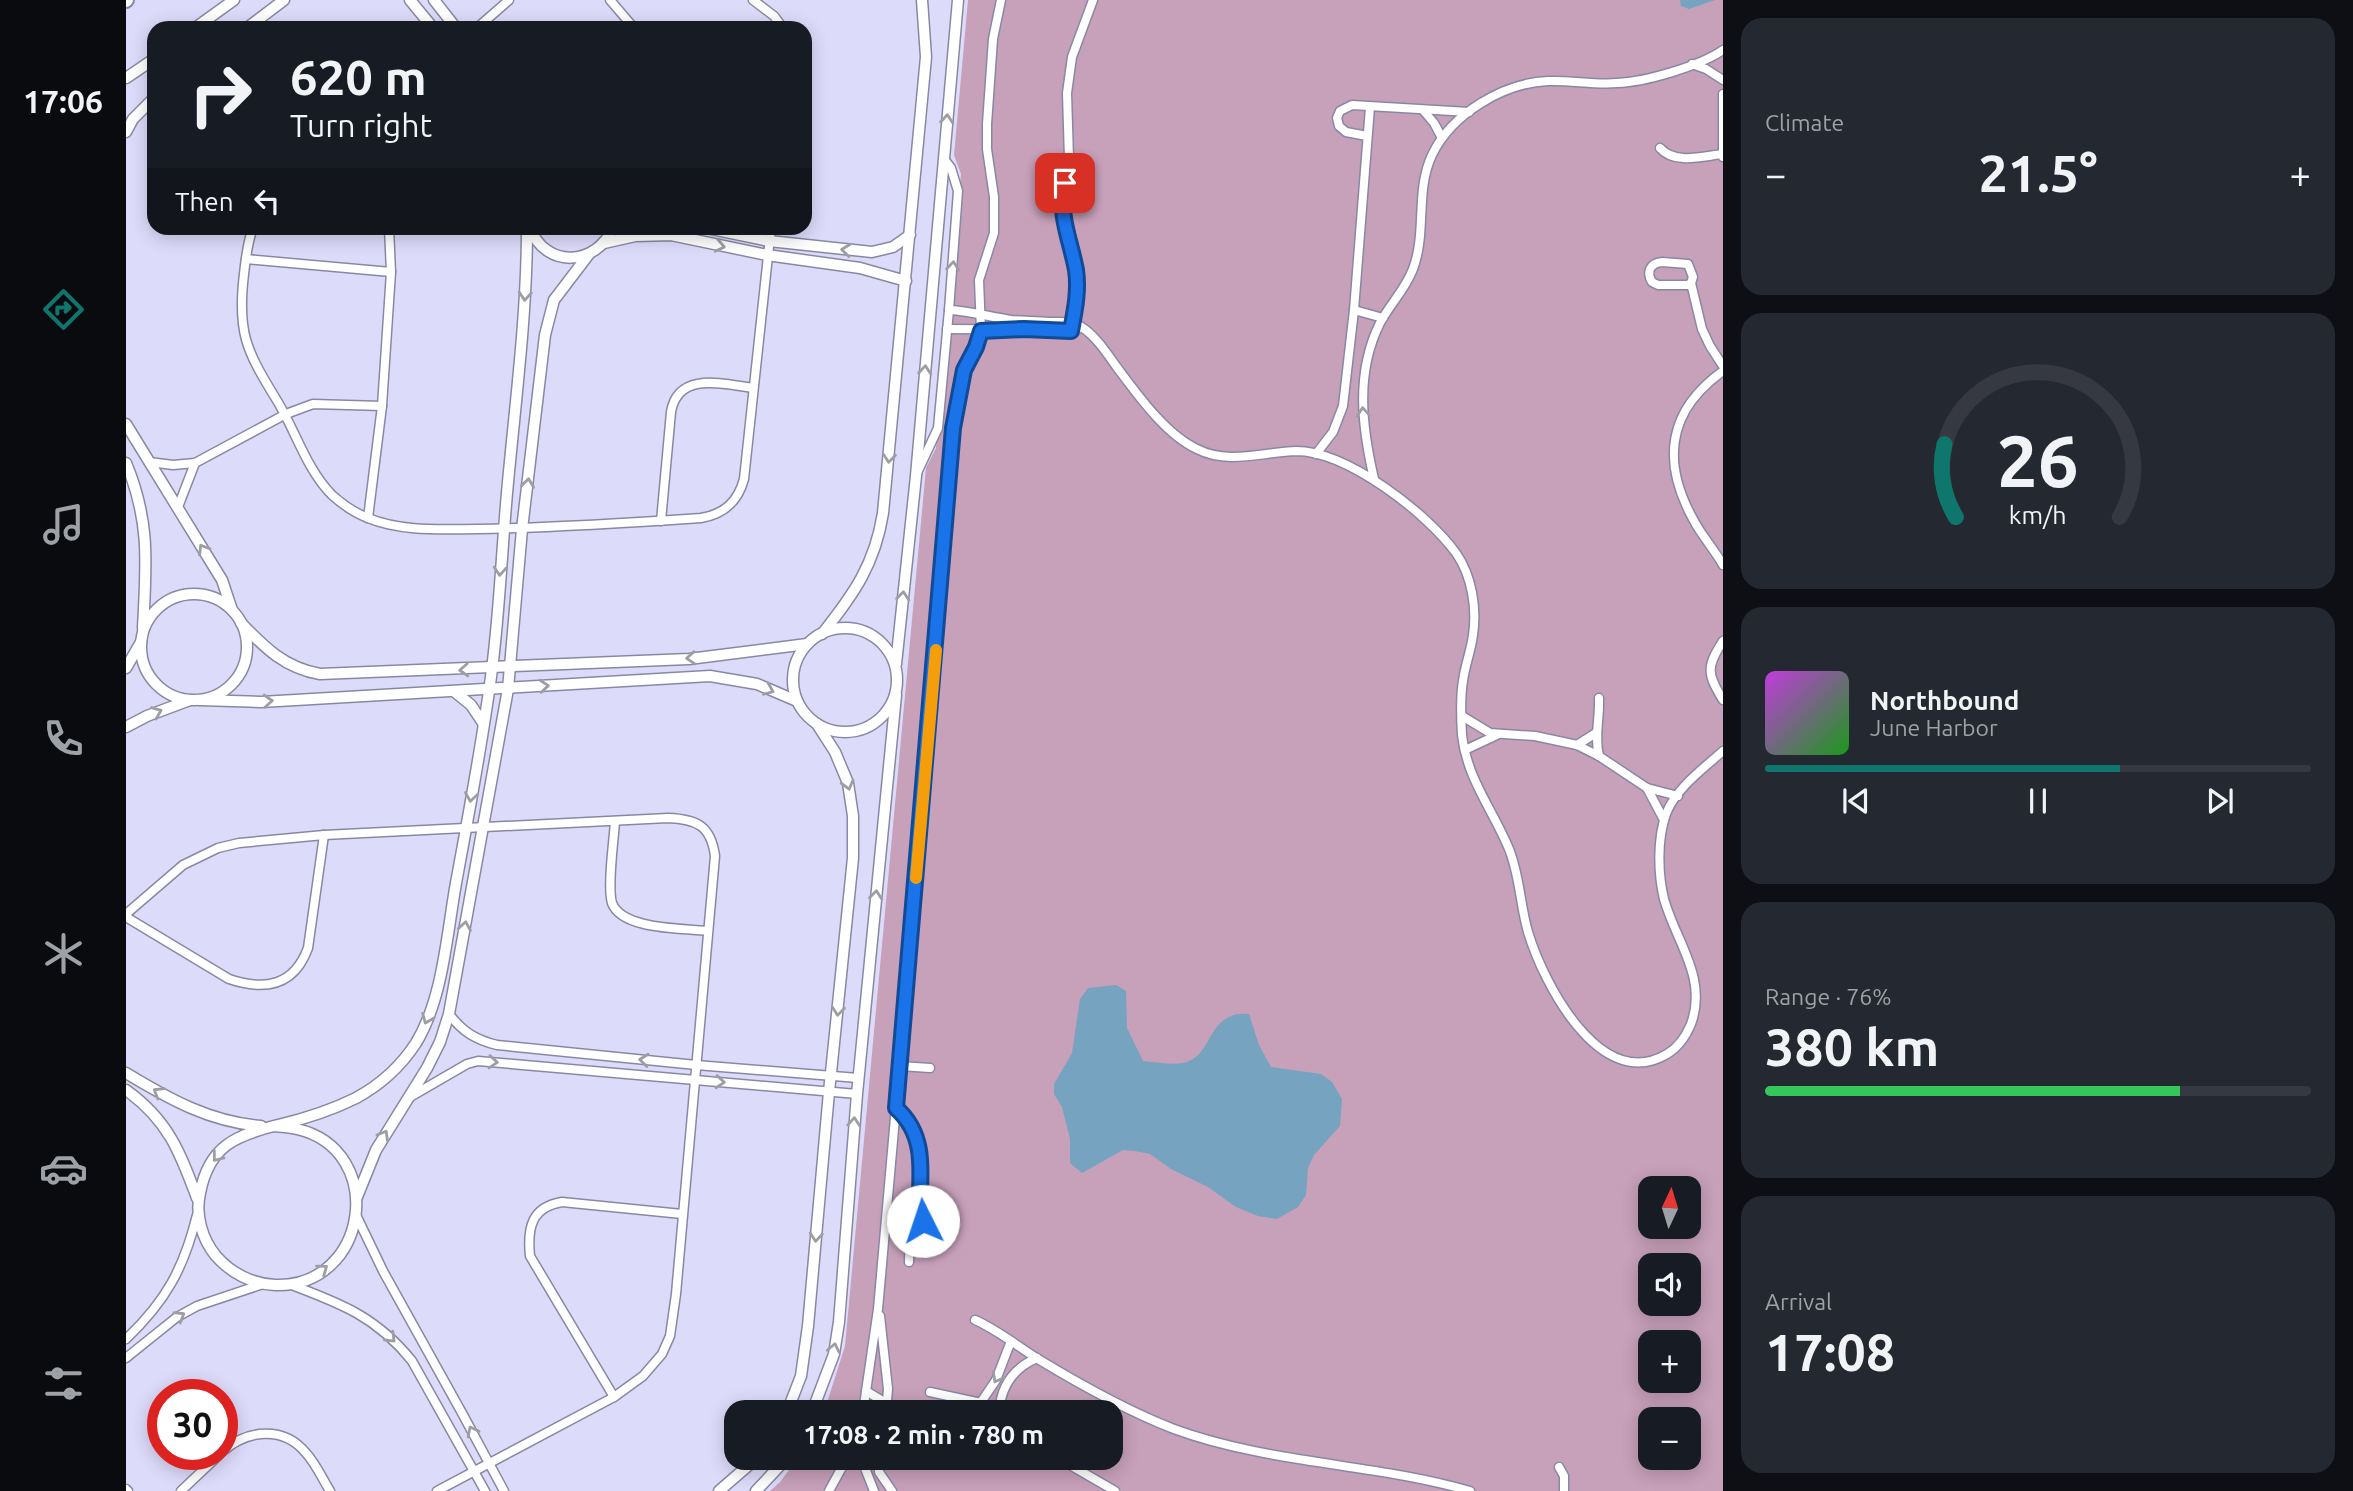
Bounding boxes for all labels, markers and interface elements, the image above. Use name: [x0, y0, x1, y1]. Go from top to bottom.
icon: right: [175, 49, 266, 140]
text: 620 m: [290, 49, 427, 104]
text: 17:06: [23, 83, 103, 119]
text: Turn right: [290, 107, 432, 143]
text: Climate: [1765, 110, 1844, 135]
one-way arrow: [939, 113, 954, 124]
text: 21.5°: [1978, 144, 2098, 202]
pin: [1035, 153, 1095, 213]
text: −: [1765, 153, 1786, 195]
text: +: [2290, 153, 2311, 195]
icon: arrive: [1046, 164, 1084, 202]
icon: left: [248, 182, 286, 220]
text: Then: [175, 187, 234, 216]
one-way arrow: [714, 237, 726, 252]
one-way arrow: [840, 242, 852, 257]
one-way arrow: [945, 260, 960, 271]
icon: directions: [39, 285, 88, 334]
one-way arrow: [518, 290, 533, 301]
one-way arrow: [917, 364, 932, 375]
one-way arrow: [1356, 406, 1371, 417]
text: 26: [1997, 419, 2079, 501]
one-way arrow: [882, 453, 897, 464]
one-way arrow: [520, 477, 535, 489]
icon: music: [39, 500, 88, 549]
text: km/h: [2009, 501, 2067, 529]
one-way arrow: [198, 544, 211, 557]
one-way arrow: [493, 566, 508, 577]
one-way arrow: [895, 591, 910, 602]
one-way arrow: [685, 650, 696, 665]
one-way arrow: [458, 662, 469, 677]
one-way arrow: [539, 679, 550, 694]
one-way arrow: [763, 681, 775, 695]
text: Northbound: [1870, 686, 2019, 715]
one-way arrow: [263, 694, 274, 709]
one-way arrow: [151, 706, 163, 720]
icon: phone: [39, 714, 88, 763]
text: June Harbor: [1870, 715, 1998, 740]
one-way arrow: [839, 779, 854, 791]
icon: previous: [1837, 782, 1875, 820]
icon: pause: [2019, 782, 2057, 820]
icon: next: [2201, 782, 2239, 820]
one-way arrow: [464, 791, 479, 802]
one-way arrow: [868, 889, 883, 900]
one-way arrow: [457, 920, 472, 932]
icon: climate: [39, 929, 88, 978]
text: Range · 76%: [1765, 984, 1892, 1009]
one-way arrow: [830, 1005, 845, 1017]
one-way arrow: [421, 1013, 435, 1025]
text: 380 km: [1765, 1018, 1939, 1076]
one-way arrow: [638, 1053, 649, 1068]
one-way arrow: [488, 1054, 499, 1069]
one-way arrow: [715, 1074, 726, 1089]
one-way arrow: [152, 1087, 165, 1100]
one-way arrow: [847, 1116, 862, 1127]
one-way arrow: [376, 1130, 389, 1143]
icon: car: [39, 1144, 88, 1193]
one-way arrow: [212, 1149, 225, 1161]
north arrow: [1638, 1176, 1701, 1239]
map controls: [1638, 1176, 1701, 1470]
position arrow: [886, 1184, 960, 1258]
one-way arrow: [809, 1232, 824, 1243]
button: sound: [1638, 1253, 1701, 1316]
one-way arrow: [315, 1265, 328, 1278]
text: Arrival: [1765, 1289, 1832, 1314]
one-way arrow: [172, 1312, 185, 1325]
text: 17:08: [1765, 1323, 1895, 1381]
one-way arrow: [383, 1329, 396, 1342]
button: +: [1638, 1330, 1701, 1393]
one-way arrow: [826, 1342, 841, 1354]
icon: filters: [39, 1359, 88, 1408]
one-way arrow: [992, 1371, 1005, 1383]
speed limit sign: 30: [147, 1379, 238, 1470]
button: −: [1638, 1407, 1701, 1470]
text: 17:08 · 2 min · 780 m: [803, 1420, 1044, 1449]
one-way arrow: [466, 1426, 480, 1438]

